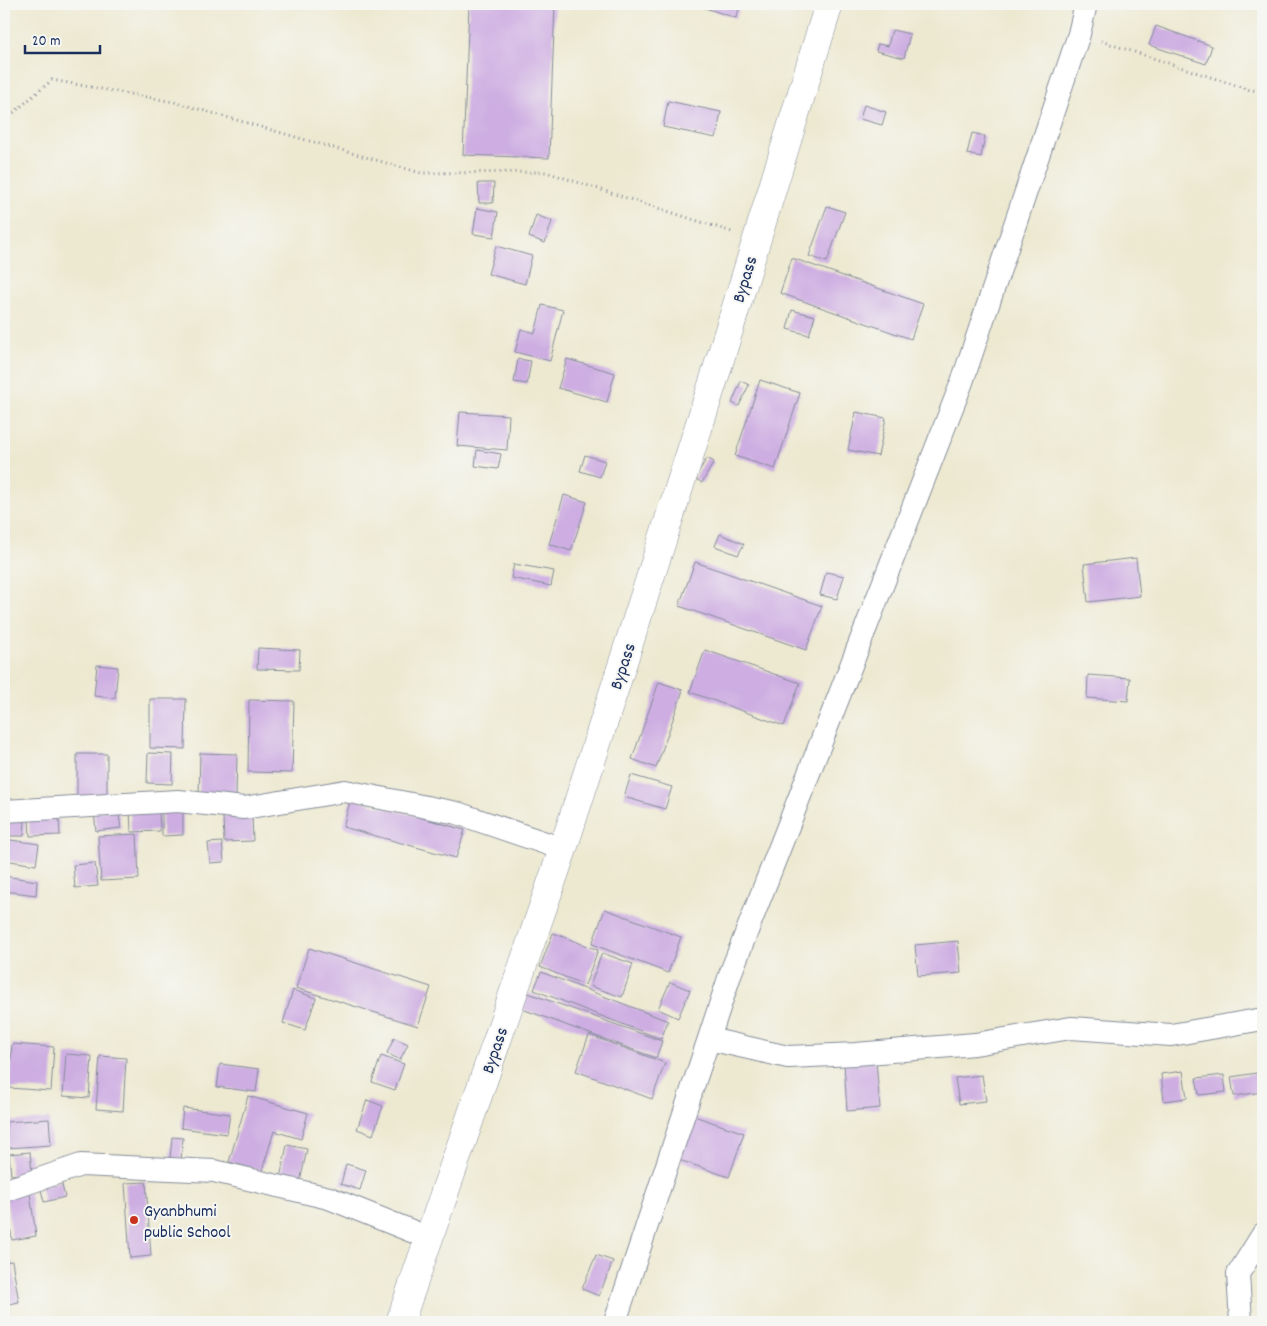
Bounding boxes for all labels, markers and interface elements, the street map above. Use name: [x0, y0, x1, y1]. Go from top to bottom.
scale bar: [25, 22, 100, 54]
text: 20 m: [32, 31, 60, 53]
street label: Bypass: [727, 253, 765, 306]
street label: Bypass: [605, 640, 644, 693]
street label: Bypass: [477, 1024, 516, 1077]
place label: Gyanbhumi public School: [144, 1200, 231, 1246]
marker: Gyanbhumi public School: [128, 1214, 140, 1226]

